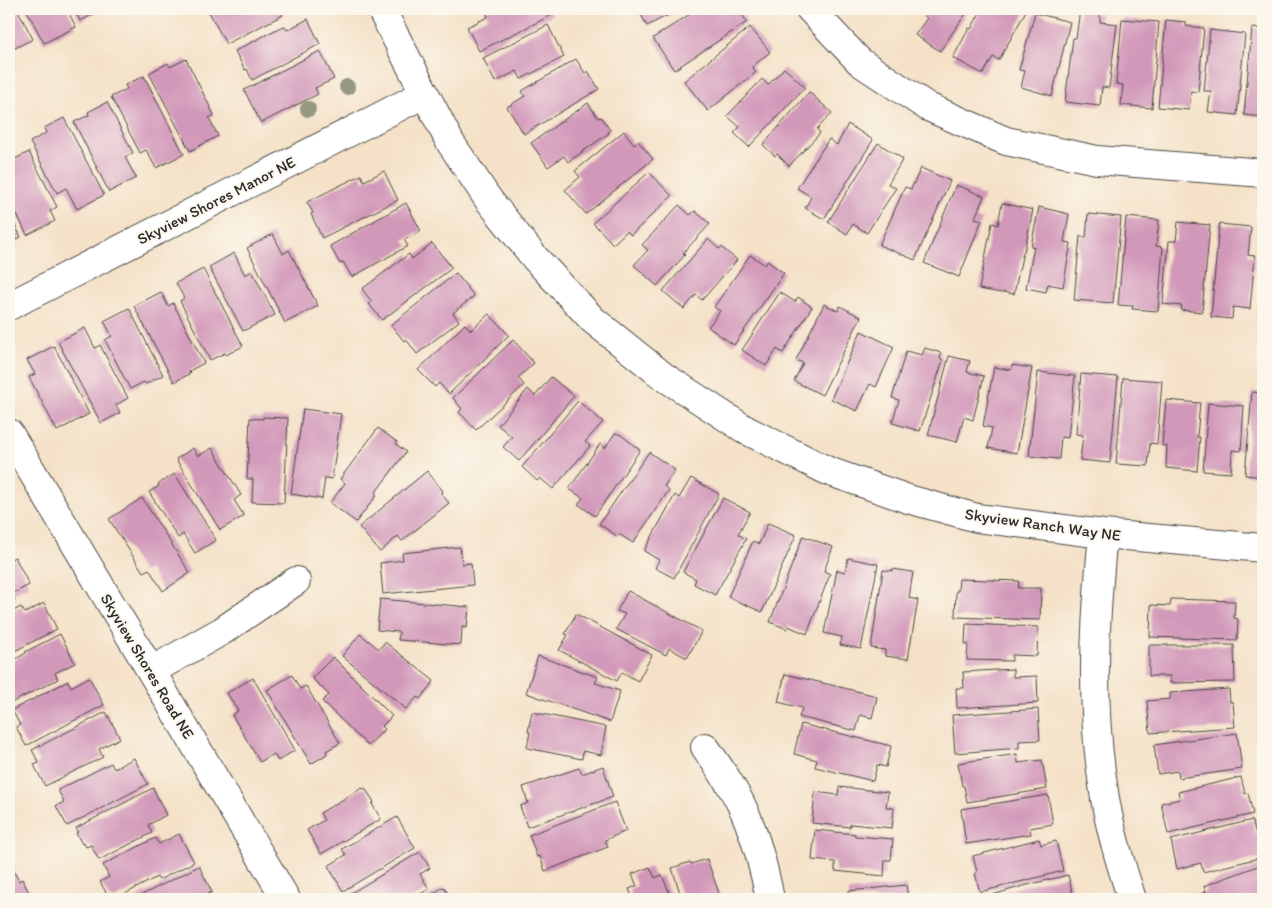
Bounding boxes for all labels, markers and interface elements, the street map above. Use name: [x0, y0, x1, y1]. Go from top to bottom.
street label: Skyview Shores Manor NE: [134, 152, 299, 249]
street label: Skyview Ranch Way NE: [964, 504, 1122, 545]
street label: Skyview Shores Road NE: [97, 590, 199, 743]

